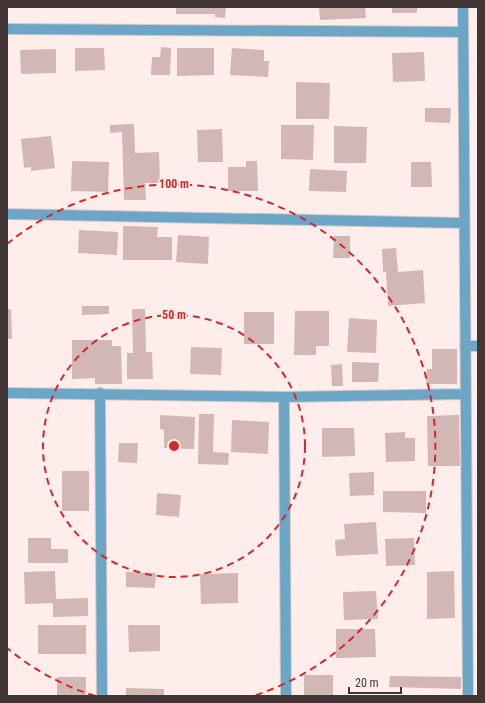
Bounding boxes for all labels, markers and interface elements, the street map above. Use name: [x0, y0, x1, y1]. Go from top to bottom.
text: 100 m: [159, 177, 189, 191]
text: 50 m: [162, 308, 186, 322]
centre of rings: [167, 439, 181, 453]
scale bar: [349, 669, 401, 695]
text: 20 m: [355, 676, 379, 690]

